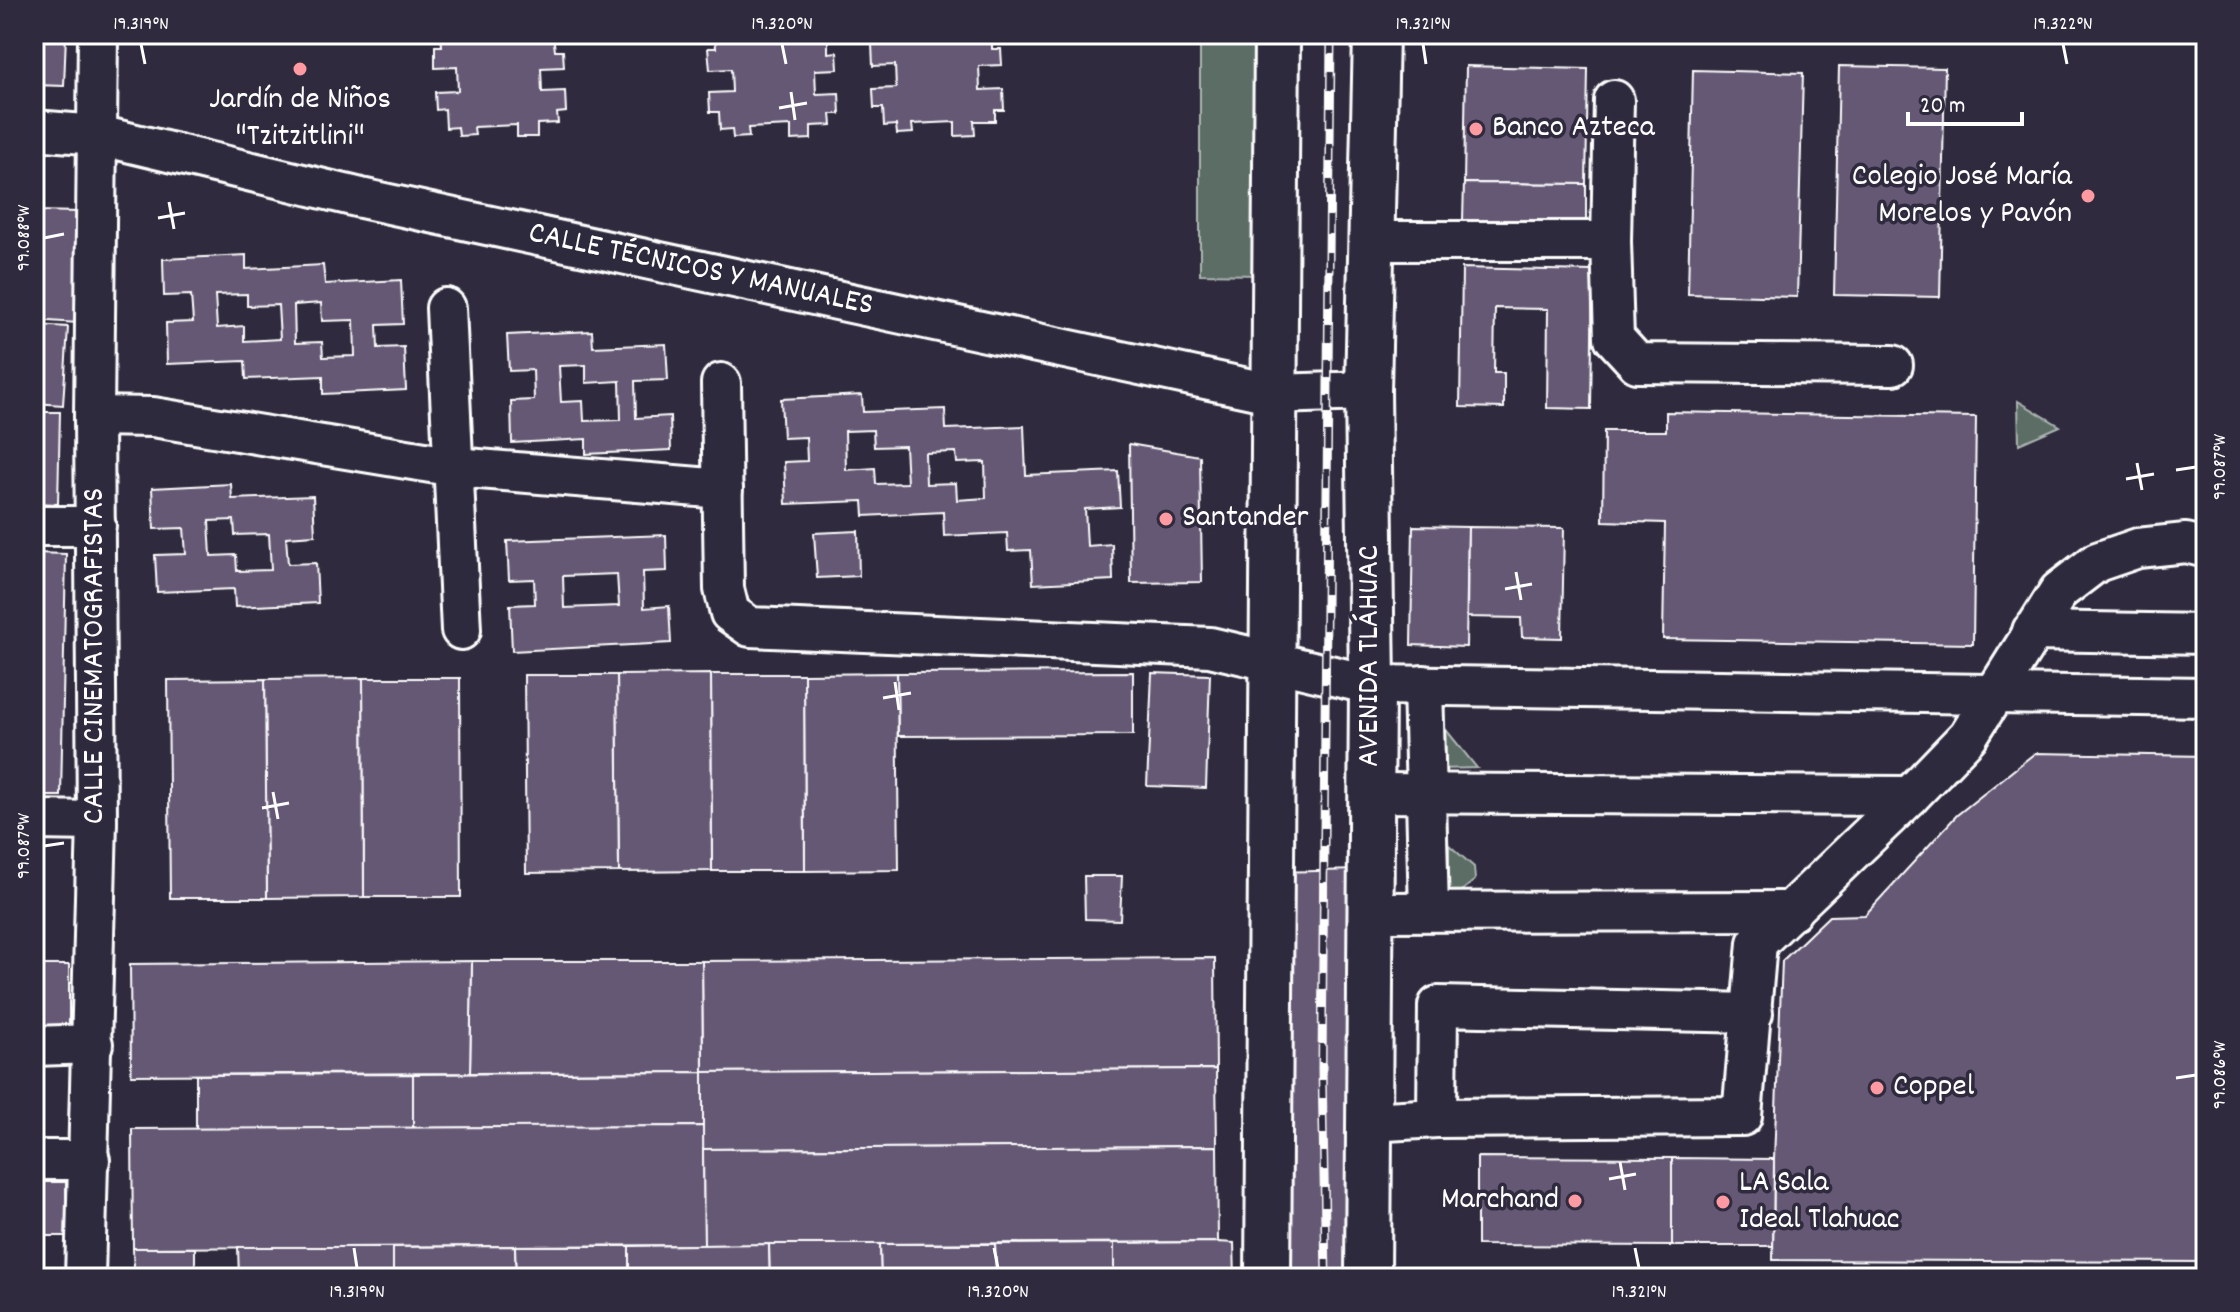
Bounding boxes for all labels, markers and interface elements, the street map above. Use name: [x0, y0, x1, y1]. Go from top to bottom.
text: 19.319°N: [113, 11, 169, 39]
text: 19.320°N: [751, 11, 813, 39]
text: 19.321°N: [1395, 11, 1451, 39]
text: 19.322°N: [2033, 11, 2093, 39]
marker: Jardín de Niños "Tzitzitlini": [291, 60, 309, 78]
scale bar: [1908, 76, 2022, 126]
place label: Jardín de Niños "Tzitzitlini": [209, 78, 391, 161]
text: 20 m: [1920, 90, 1966, 124]
place label: Banco Azteca: [1492, 106, 1656, 152]
marker: Banco Azteca: [1467, 120, 1485, 138]
place label: Colegio José María Morelos y Pavón: [1852, 155, 2073, 238]
marker: Colegio José María Morelos y Pavón: [2079, 187, 2097, 205]
text: 99.088°W: [11, 204, 39, 271]
street label: CALLE TÉCNICOS Y MANUALES: [524, 211, 877, 330]
text: 99.087°W: [2207, 433, 2235, 500]
street label: CALLE CINEMATOGRAFISTAS: [73, 488, 119, 824]
place label: Santander: [1182, 496, 1309, 542]
marker: Santander: [1157, 510, 1175, 528]
street label: AVENIDA TLÁHUAC: [1348, 545, 1394, 767]
text: 99.087°W: [11, 812, 39, 879]
text: 99.086°W: [2207, 1040, 2235, 1109]
place label: Coppel: [1893, 1065, 1975, 1111]
marker: Coppel: [1868, 1079, 1886, 1097]
place label: LA Sala Ideal Tlahuac: [1739, 1161, 1900, 1244]
place label: Marchand: [1441, 1178, 1559, 1224]
marker: Marchand: [1566, 1192, 1584, 1210]
marker: LA Sala Ideal Tlahuac: [1714, 1193, 1732, 1211]
text: 19.319°N: [329, 1279, 385, 1307]
text: 19.320°N: [967, 1279, 1029, 1307]
text: 19.321°N: [1611, 1279, 1667, 1307]

